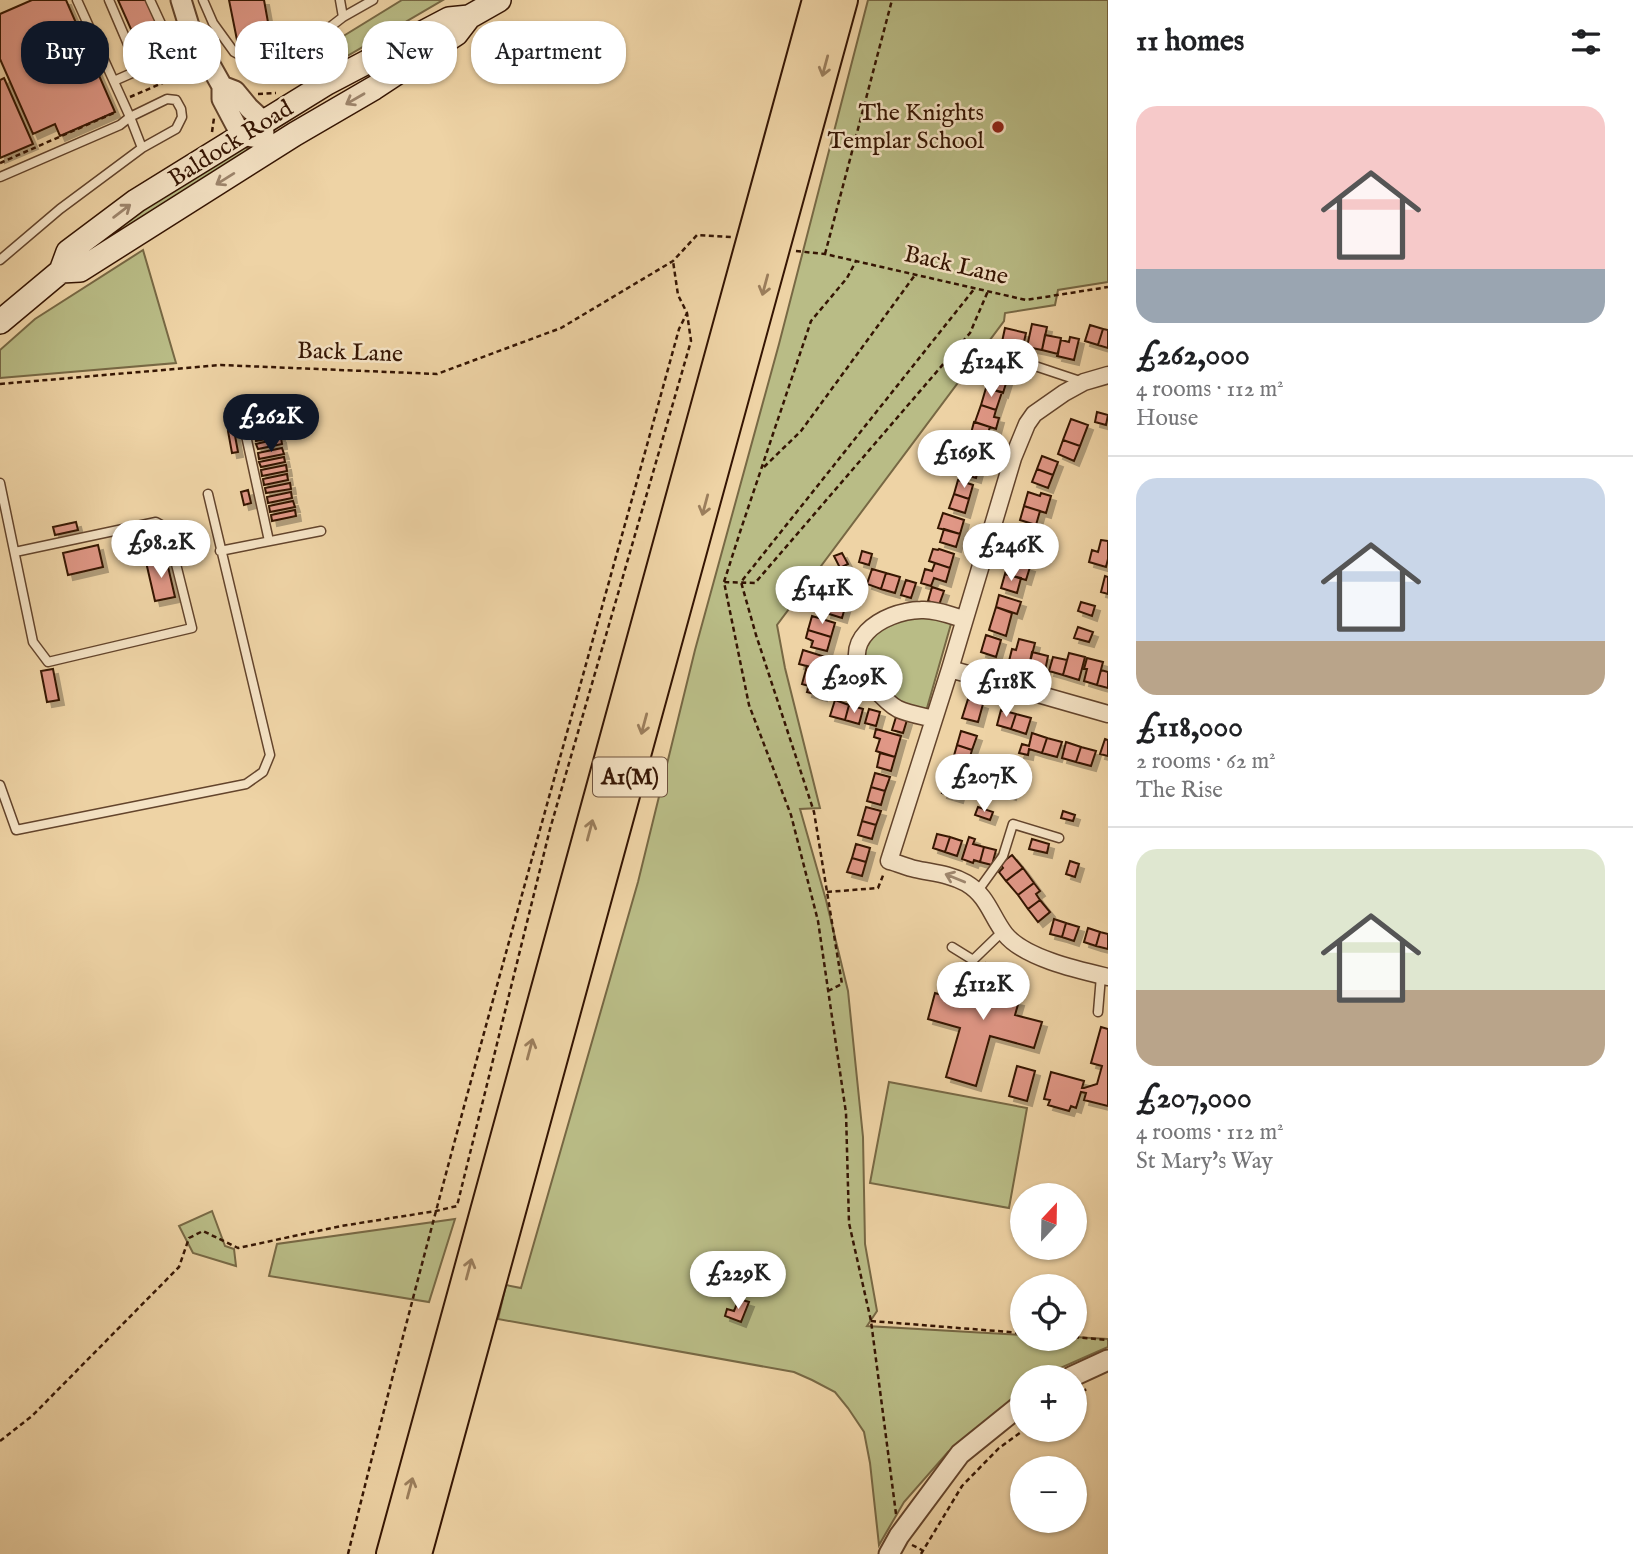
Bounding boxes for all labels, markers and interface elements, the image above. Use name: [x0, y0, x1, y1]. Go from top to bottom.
chip: Buy: [21, 21, 109, 84]
chip: Rent: [123, 21, 221, 84]
chip: Filters: [235, 21, 348, 84]
chip: New: [362, 21, 457, 84]
chip: Apartment: [471, 21, 626, 84]
text: 11 homes: [1136, 23, 1244, 61]
icon: filters: [1567, 23, 1605, 61]
one-way arrow: [817, 55, 830, 77]
one-way arrow: [346, 92, 366, 106]
street label: Baldock Road: [163, 93, 299, 195]
place label: The Knights Templar School: [828, 98, 984, 157]
marker: The Knights Templar School: [990, 119, 1006, 135]
icon: home: [1308, 152, 1434, 278]
one-way arrow: [215, 172, 235, 186]
one-way arrow: [113, 204, 132, 219]
street label: Back Lane: [901, 239, 1011, 293]
one-way arrow: [757, 274, 770, 296]
street label: Back Lane: [297, 336, 403, 370]
text: £262,000: [1136, 337, 1250, 375]
pin: £124K: [942, 340, 1040, 399]
text: £124K: [959, 347, 1023, 376]
text: 4 rooms · 112 m²: [1136, 375, 1284, 404]
pin: £262K: [222, 394, 320, 454]
text: £262K: [239, 402, 303, 431]
text: House: [1136, 404, 1198, 433]
pin: £169K: [915, 430, 1013, 490]
text: £169K: [934, 438, 994, 467]
one-way arrow: [698, 493, 711, 516]
pin: £98.2K: [104, 520, 218, 580]
pin: £246K: [962, 524, 1060, 583]
icon: home: [1308, 524, 1434, 650]
text: £98.2K: [127, 528, 195, 557]
text: £246K: [979, 531, 1043, 560]
pin: £141K: [773, 566, 871, 626]
text: £141K: [792, 574, 852, 603]
pin: £209K: [805, 656, 903, 715]
pin: £118K: [957, 660, 1055, 719]
text: £209K: [822, 663, 886, 692]
text: £118K: [977, 667, 1035, 696]
text: £118,000: [1136, 709, 1243, 747]
one-way arrow: [637, 713, 650, 735]
text: 2 rooms · 62 m²: [1136, 747, 1276, 776]
pin: £207K: [935, 754, 1033, 814]
road number: A1(M): [593, 758, 667, 796]
text: £207K: [951, 762, 1017, 791]
text: The Rise: [1136, 776, 1223, 805]
one-way arrow: [584, 819, 597, 841]
one-way arrow: [944, 871, 966, 884]
icon: home: [1308, 895, 1434, 1021]
pin: £112K: [934, 962, 1032, 1022]
text: £112K: [953, 970, 1013, 999]
one-way arrow: [524, 1039, 537, 1061]
text: £207,000: [1136, 1080, 1252, 1118]
text: 4 rooms · 112 m²: [1136, 1118, 1284, 1147]
text: St Mary's Way: [1136, 1147, 1273, 1176]
north arrow: [1010, 1183, 1087, 1260]
map controls: [1010, 1183, 1087, 1533]
pin: £229K: [689, 1252, 787, 1311]
one-way arrow: [463, 1258, 476, 1281]
text: £229K: [706, 1259, 770, 1288]
button: locate: [1010, 1274, 1087, 1351]
button: +: [1010, 1365, 1087, 1442]
button: −: [1010, 1456, 1087, 1533]
one-way arrow: [404, 1477, 417, 1499]

